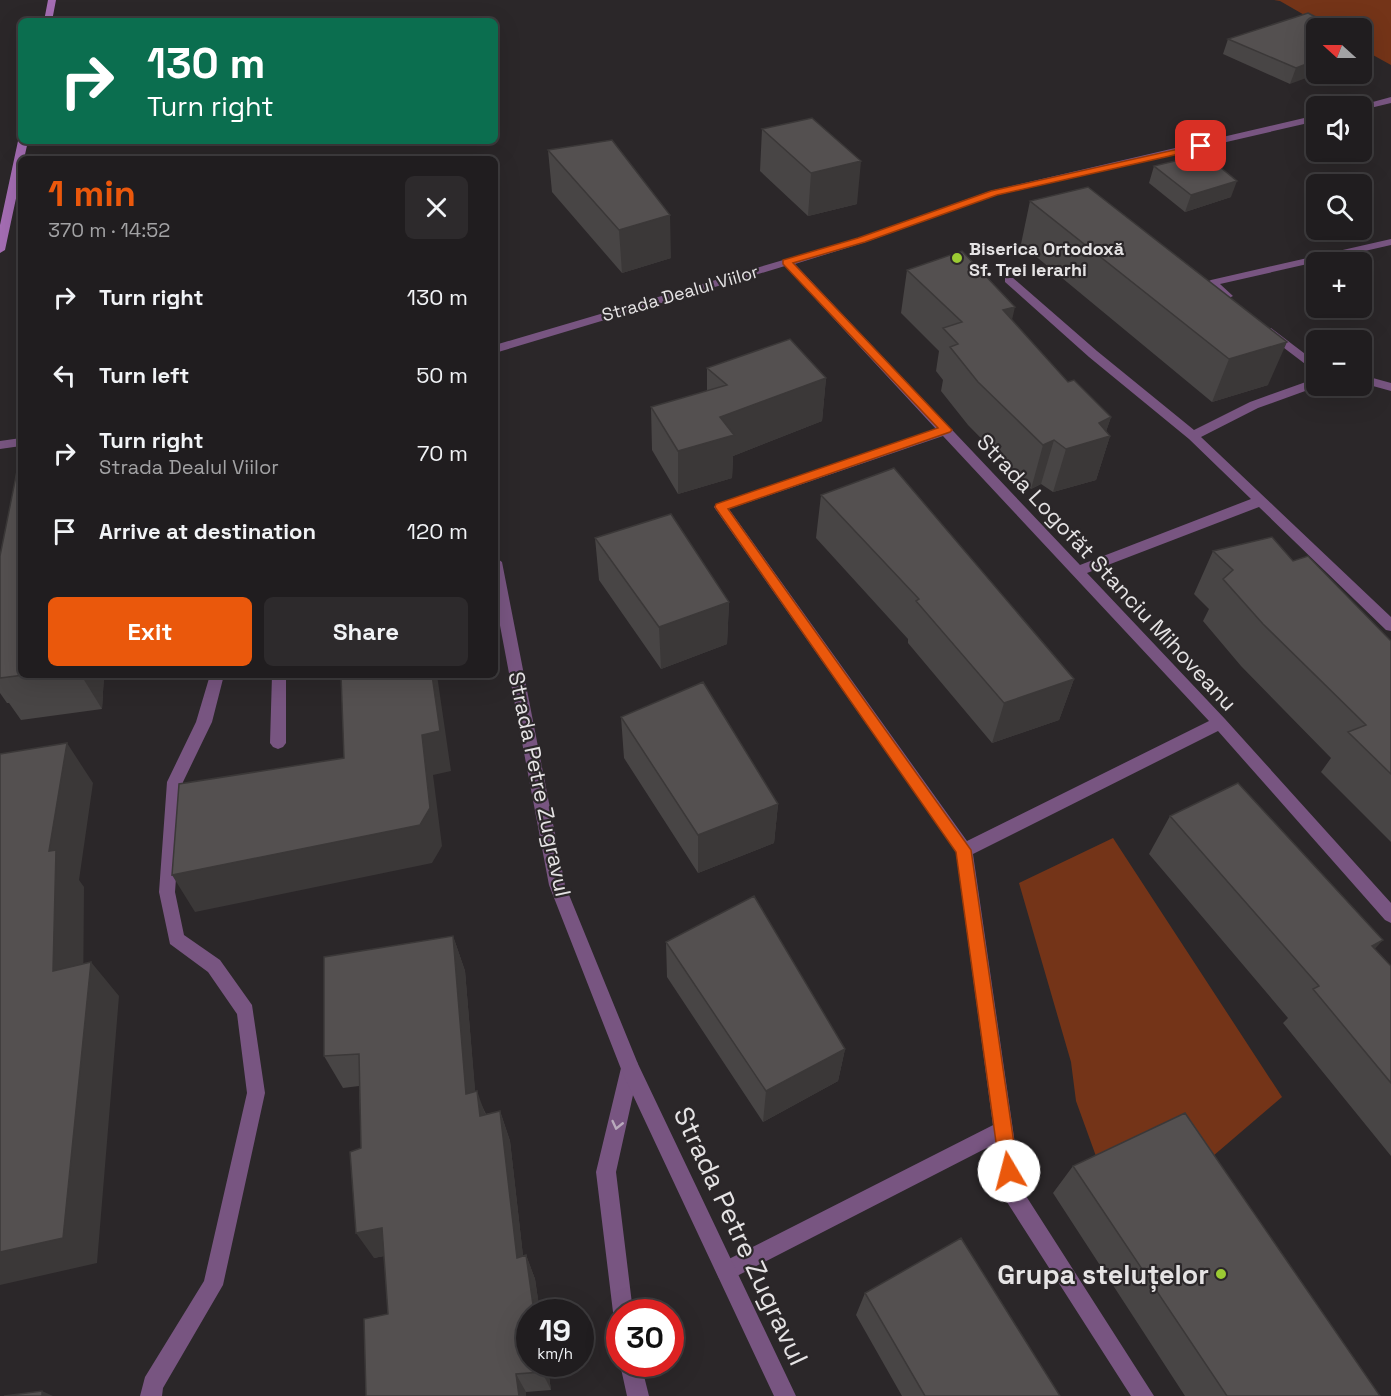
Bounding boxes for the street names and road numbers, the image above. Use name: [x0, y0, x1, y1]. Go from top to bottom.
street label: Strada Dealul Viilor: [599, 260, 761, 326]
street label: Strada Logofăt Stanciu Mihoveanu: [971, 428, 1243, 716]
street label: Strada Petre Zugravul: [502, 669, 578, 899]
street label: Strada Petre Zugravul: [666, 1101, 816, 1371]

